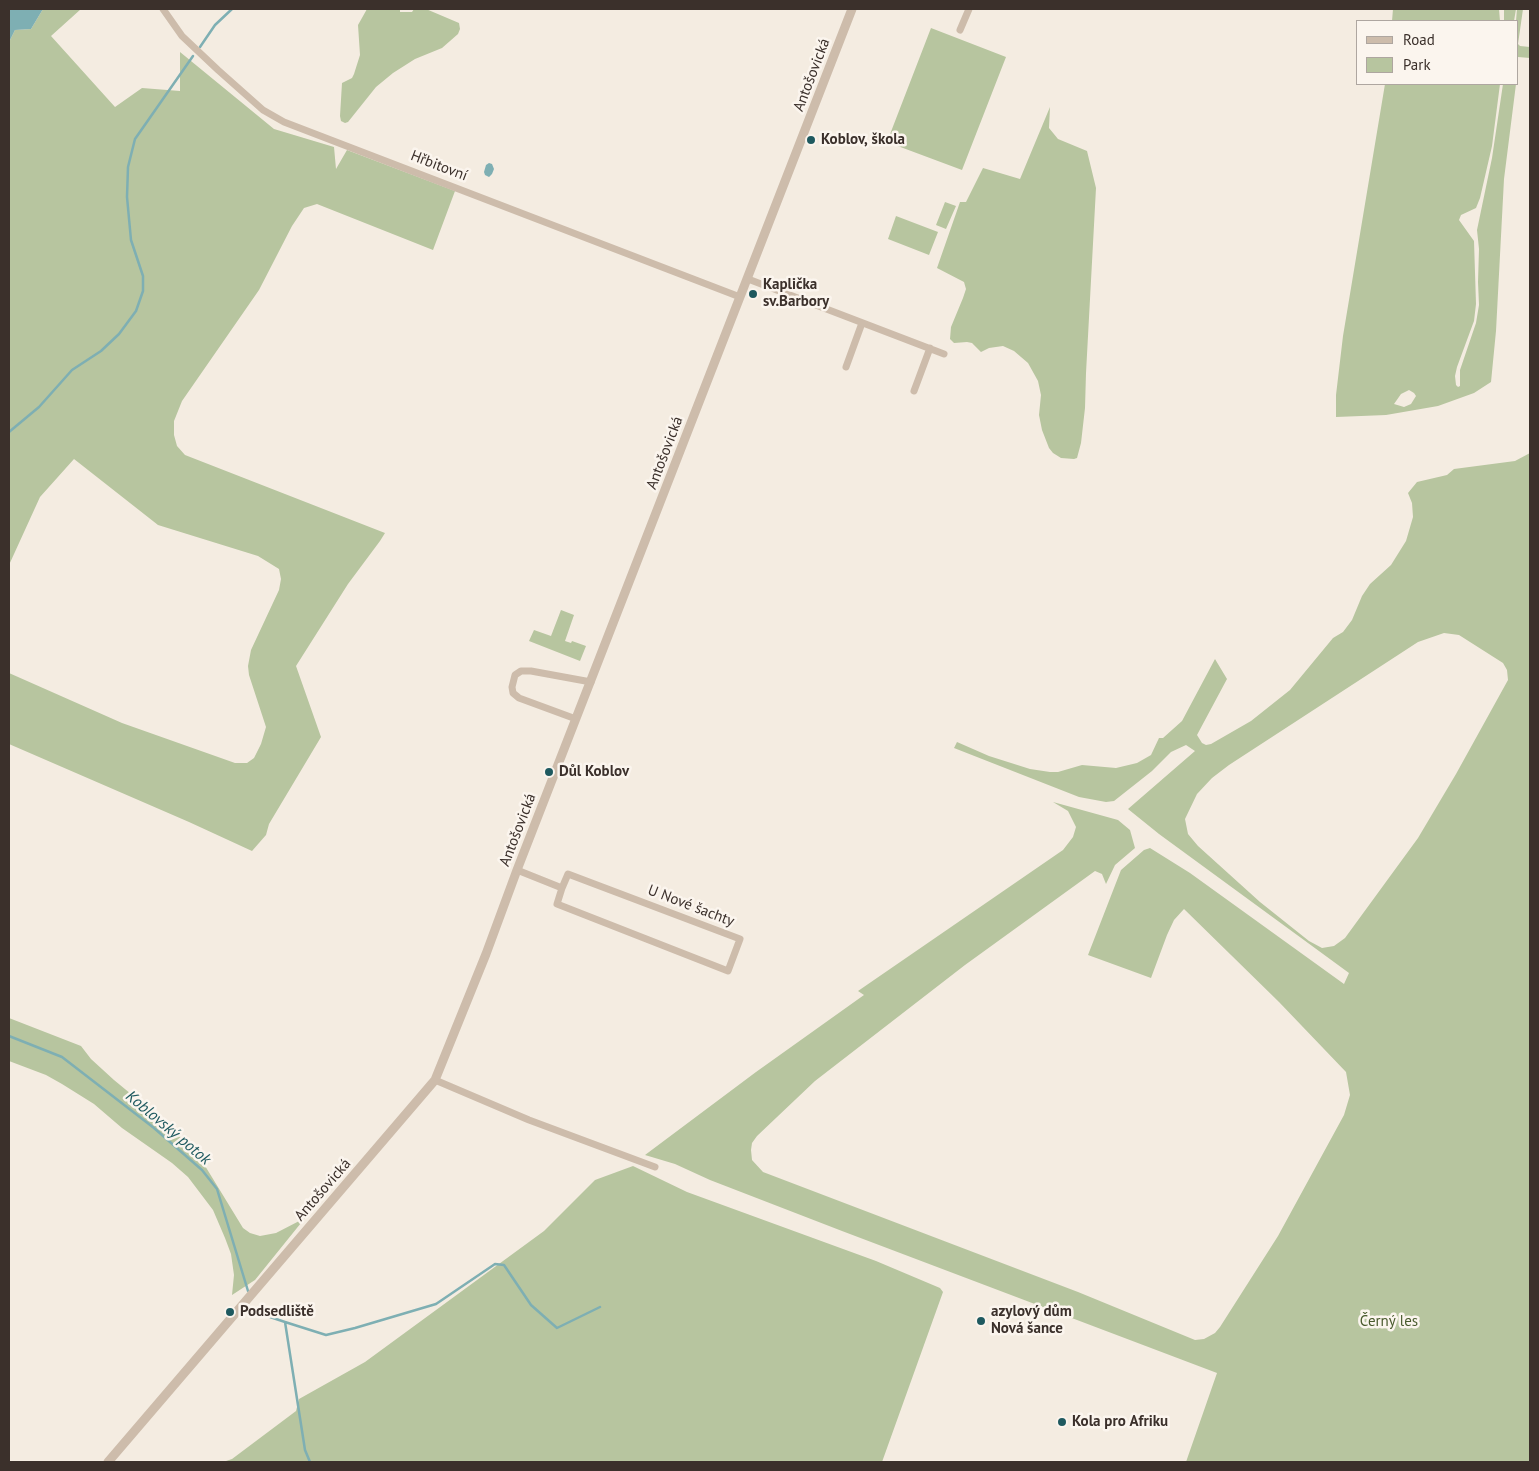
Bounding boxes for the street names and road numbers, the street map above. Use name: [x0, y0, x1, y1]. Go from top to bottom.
street label: Antošovická: [790, 36, 834, 114]
street label: Hřbitovní: [408, 147, 470, 185]
street label: Antošovická: [643, 414, 687, 492]
street label: Antošovická: [496, 791, 540, 869]
street label: U Nové šachty: [645, 881, 737, 931]
street label: Antošovická: [291, 1155, 355, 1225]

